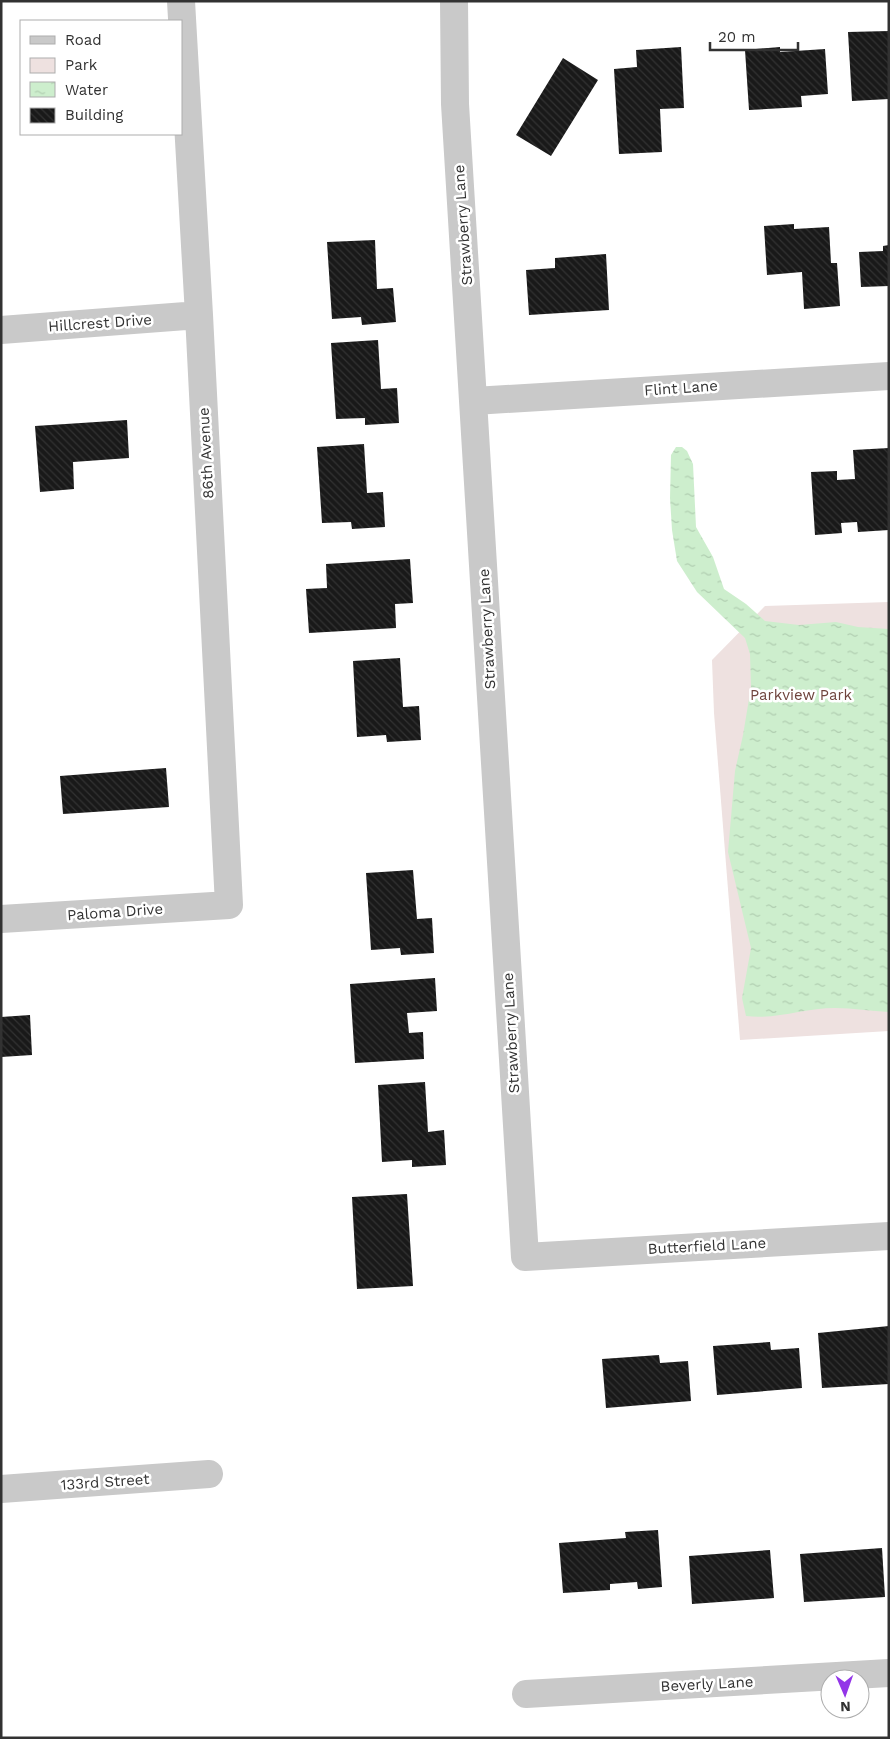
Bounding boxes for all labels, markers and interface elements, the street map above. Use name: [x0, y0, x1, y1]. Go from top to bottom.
legend: [20, 20, 182, 135]
scale bar: [710, 20, 798, 52]
text: 20 m: [718, 28, 756, 46]
text: Road: [65, 31, 102, 49]
text: Park: [65, 56, 98, 74]
text: Water: [65, 81, 108, 99]
text: Building: [65, 106, 123, 124]
street label: Strawberry Lane: [450, 164, 476, 286]
street label: Hillcrest Drive: [48, 310, 152, 336]
street label: Flint Lane: [644, 376, 718, 400]
street label: 86th Avenue: [195, 407, 217, 499]
street label: Strawberry Lane: [475, 568, 499, 690]
park label: Parkview Park: [750, 686, 853, 704]
street label: Paloma Drive: [66, 900, 164, 924]
street label: Strawberry Lane: [499, 972, 523, 1094]
street label: Butterfield Lane: [647, 1234, 767, 1258]
street label: 133rd Street: [60, 1470, 151, 1494]
north arrow: [820, 1669, 870, 1719]
street label: Beverly Lane: [660, 1673, 754, 1695]
text: N: [840, 1699, 851, 1715]

